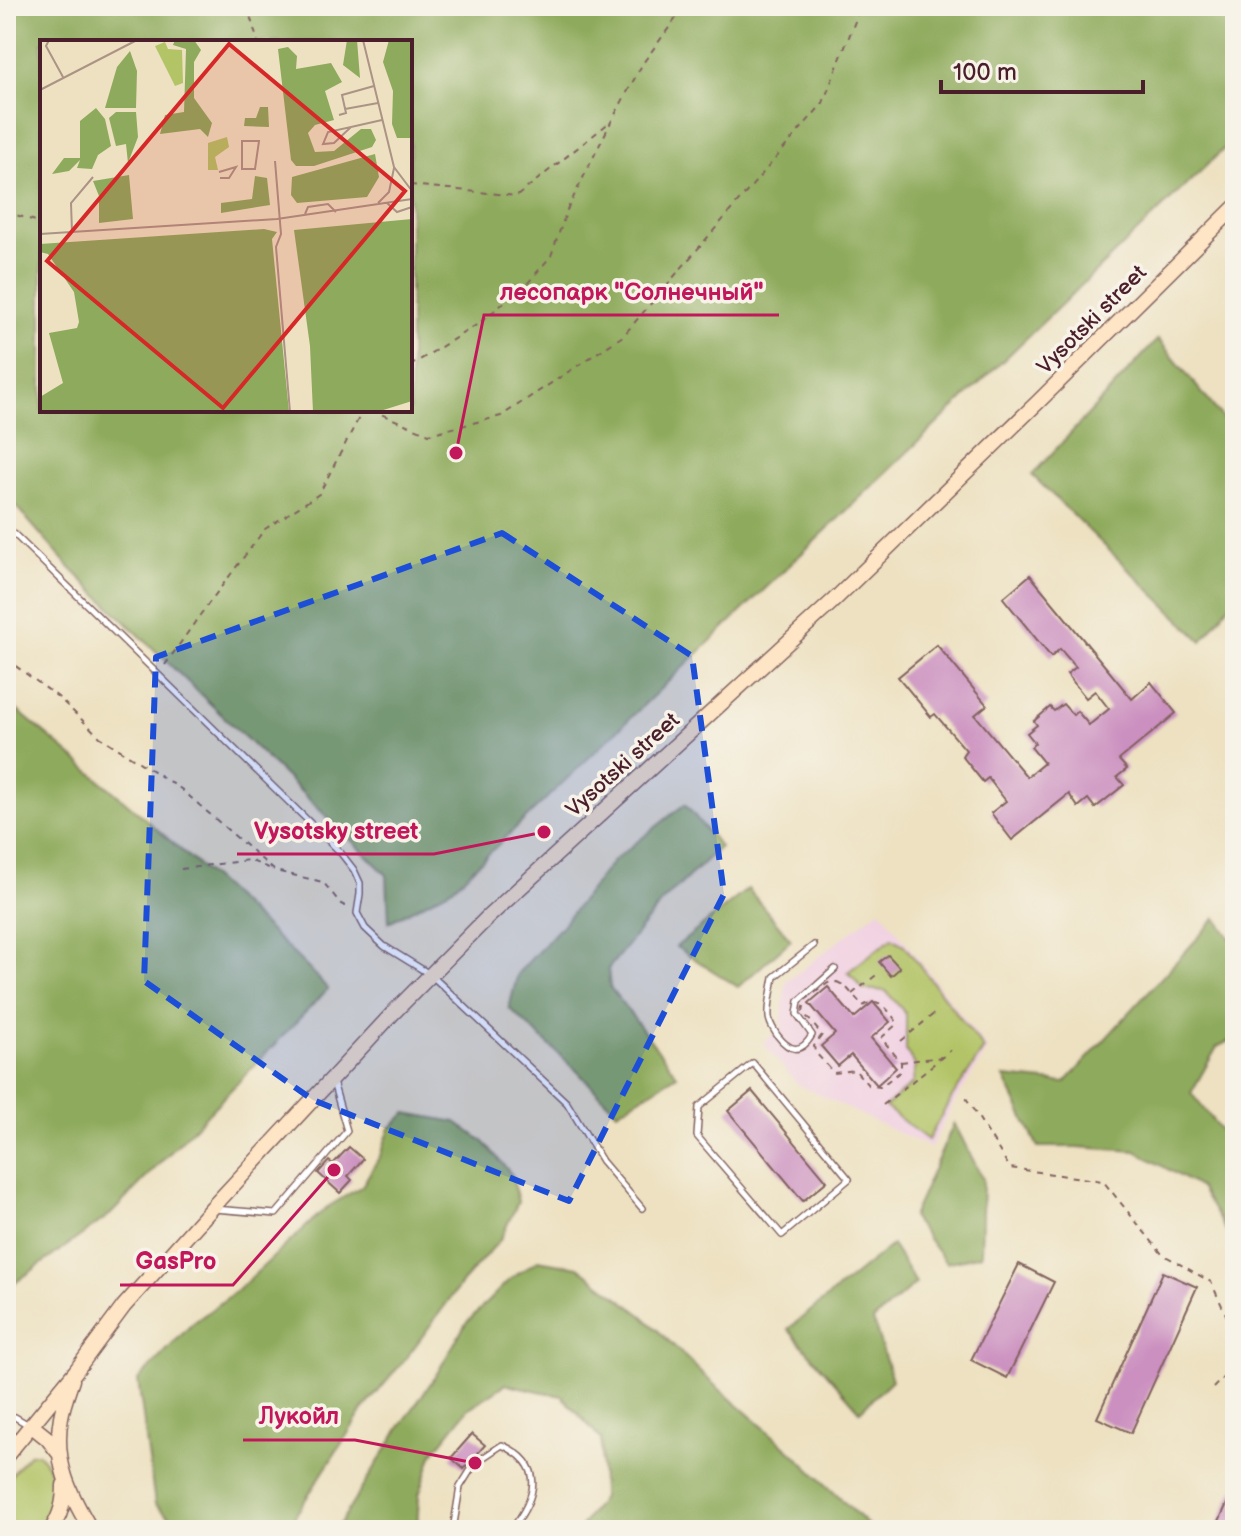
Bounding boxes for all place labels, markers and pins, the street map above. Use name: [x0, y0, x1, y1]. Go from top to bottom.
callout: лесопарк "Солнечный": [484, 267, 779, 315]
callout: Vysotsky street: [237, 806, 434, 854]
callout: GasPro: [120, 1237, 233, 1285]
callout: Лукойл: [243, 1392, 355, 1440]

